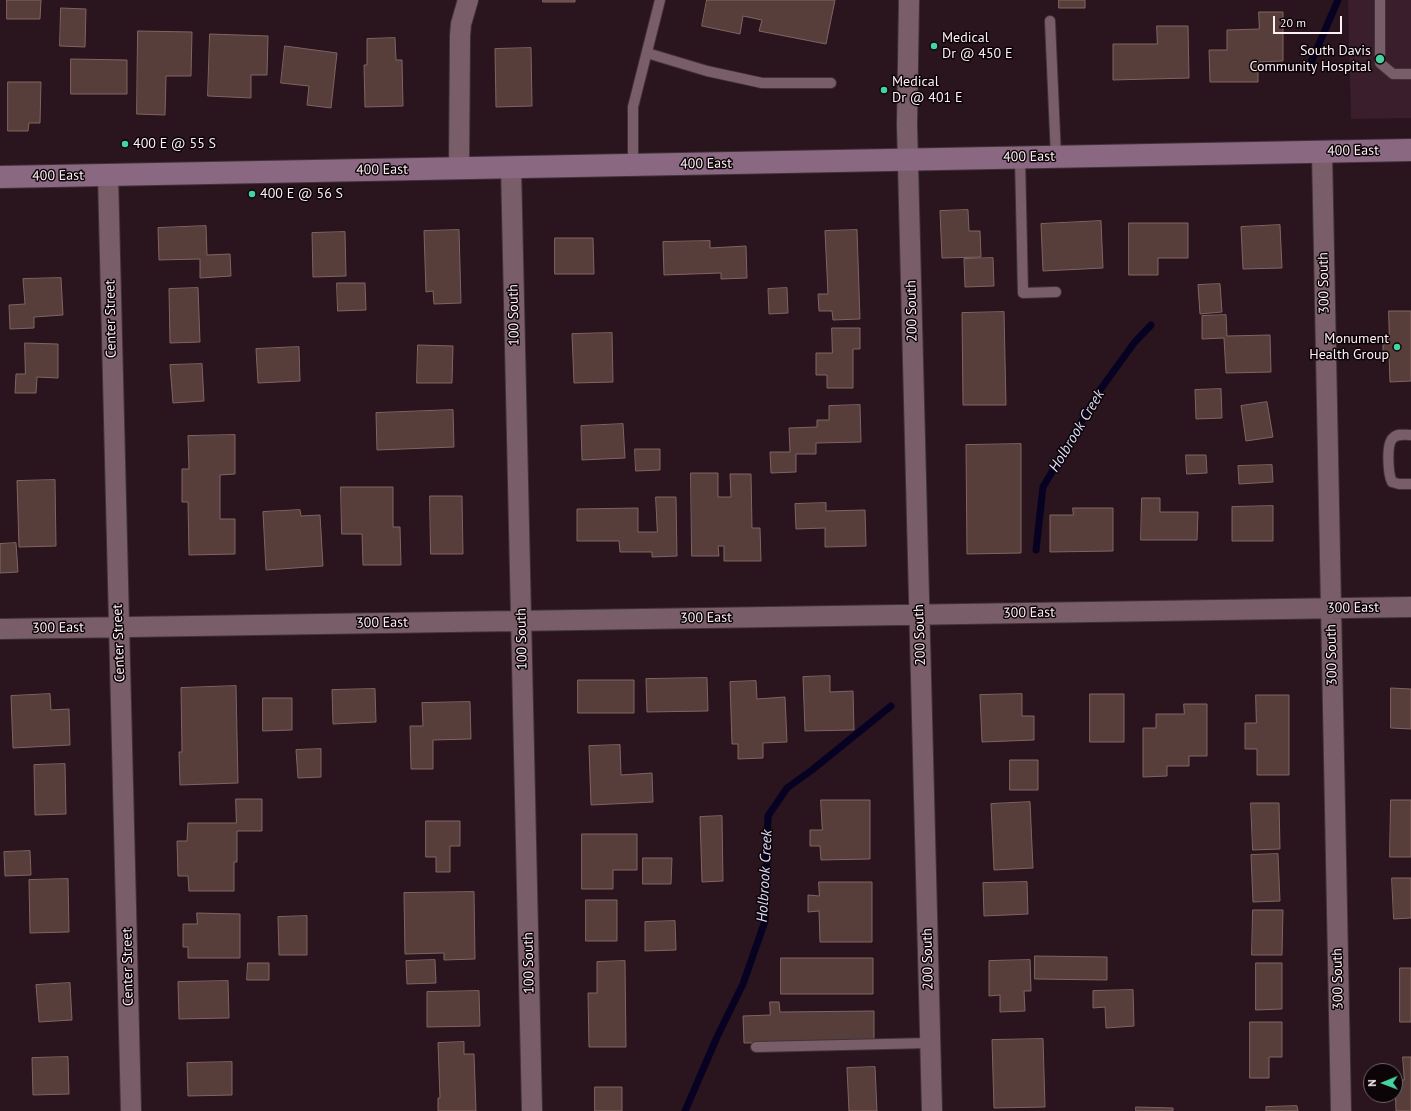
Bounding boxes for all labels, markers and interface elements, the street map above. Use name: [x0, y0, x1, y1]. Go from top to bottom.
scale bar: [1275, 8, 1344, 34]
text: 20 m: [1280, 15, 1306, 30]
place label: Medical Dr @ 450 E: [942, 30, 1012, 62]
marker: Medical Dr @ 450 E: [929, 41, 939, 51]
place label: South Davis Community Hospital: [1249, 43, 1371, 76]
marker: South Davis Community Hospital: [1374, 53, 1386, 65]
place label: Medical Dr @ 401 E: [892, 74, 962, 106]
marker: Medical Dr @ 401 E: [879, 85, 889, 95]
place label: 400 E @ 55 S: [133, 136, 216, 152]
marker: 400 E @ 55 S: [120, 139, 130, 149]
street label: 400 East: [1327, 142, 1379, 160]
street label: 400 East: [1003, 148, 1055, 166]
street label: 400 East: [680, 155, 732, 173]
street label: 400 East: [356, 161, 408, 179]
street label: 400 East: [32, 167, 84, 185]
place label: 400 E @ 56 S: [260, 186, 343, 202]
marker: 400 E @ 56 S: [247, 189, 257, 199]
street label: 300 South: [1315, 252, 1333, 314]
street label: Center Street: [102, 280, 120, 358]
street label: 200 South: [903, 280, 921, 342]
street label: 100 South: [505, 284, 523, 346]
place label: Monument Health Group: [1309, 331, 1389, 364]
marker: Monument Health Group: [1392, 342, 1402, 352]
water label: Holbrook Creek: [1045, 387, 1109, 475]
street label: 300 East: [1327, 599, 1379, 617]
street label: Center Street: [109, 604, 129, 682]
street label: 200 South: [911, 604, 929, 666]
street label: 300 East: [1003, 604, 1055, 622]
street label: 100 South: [513, 608, 531, 670]
street label: 300 East: [680, 609, 732, 627]
street label: 300 East: [356, 614, 408, 632]
street label: 300 East: [32, 619, 84, 637]
street label: 300 South: [1323, 624, 1341, 686]
water label: Holbrook Creek: [754, 829, 776, 923]
street label: Center Street: [119, 928, 137, 1006]
street label: 200 South: [919, 928, 937, 990]
street label: 100 South: [520, 932, 538, 994]
street label: 300 South: [1329, 948, 1347, 1010]
north arrow: [1363, 1063, 1403, 1103]
text: N: [1365, 1079, 1379, 1087]

